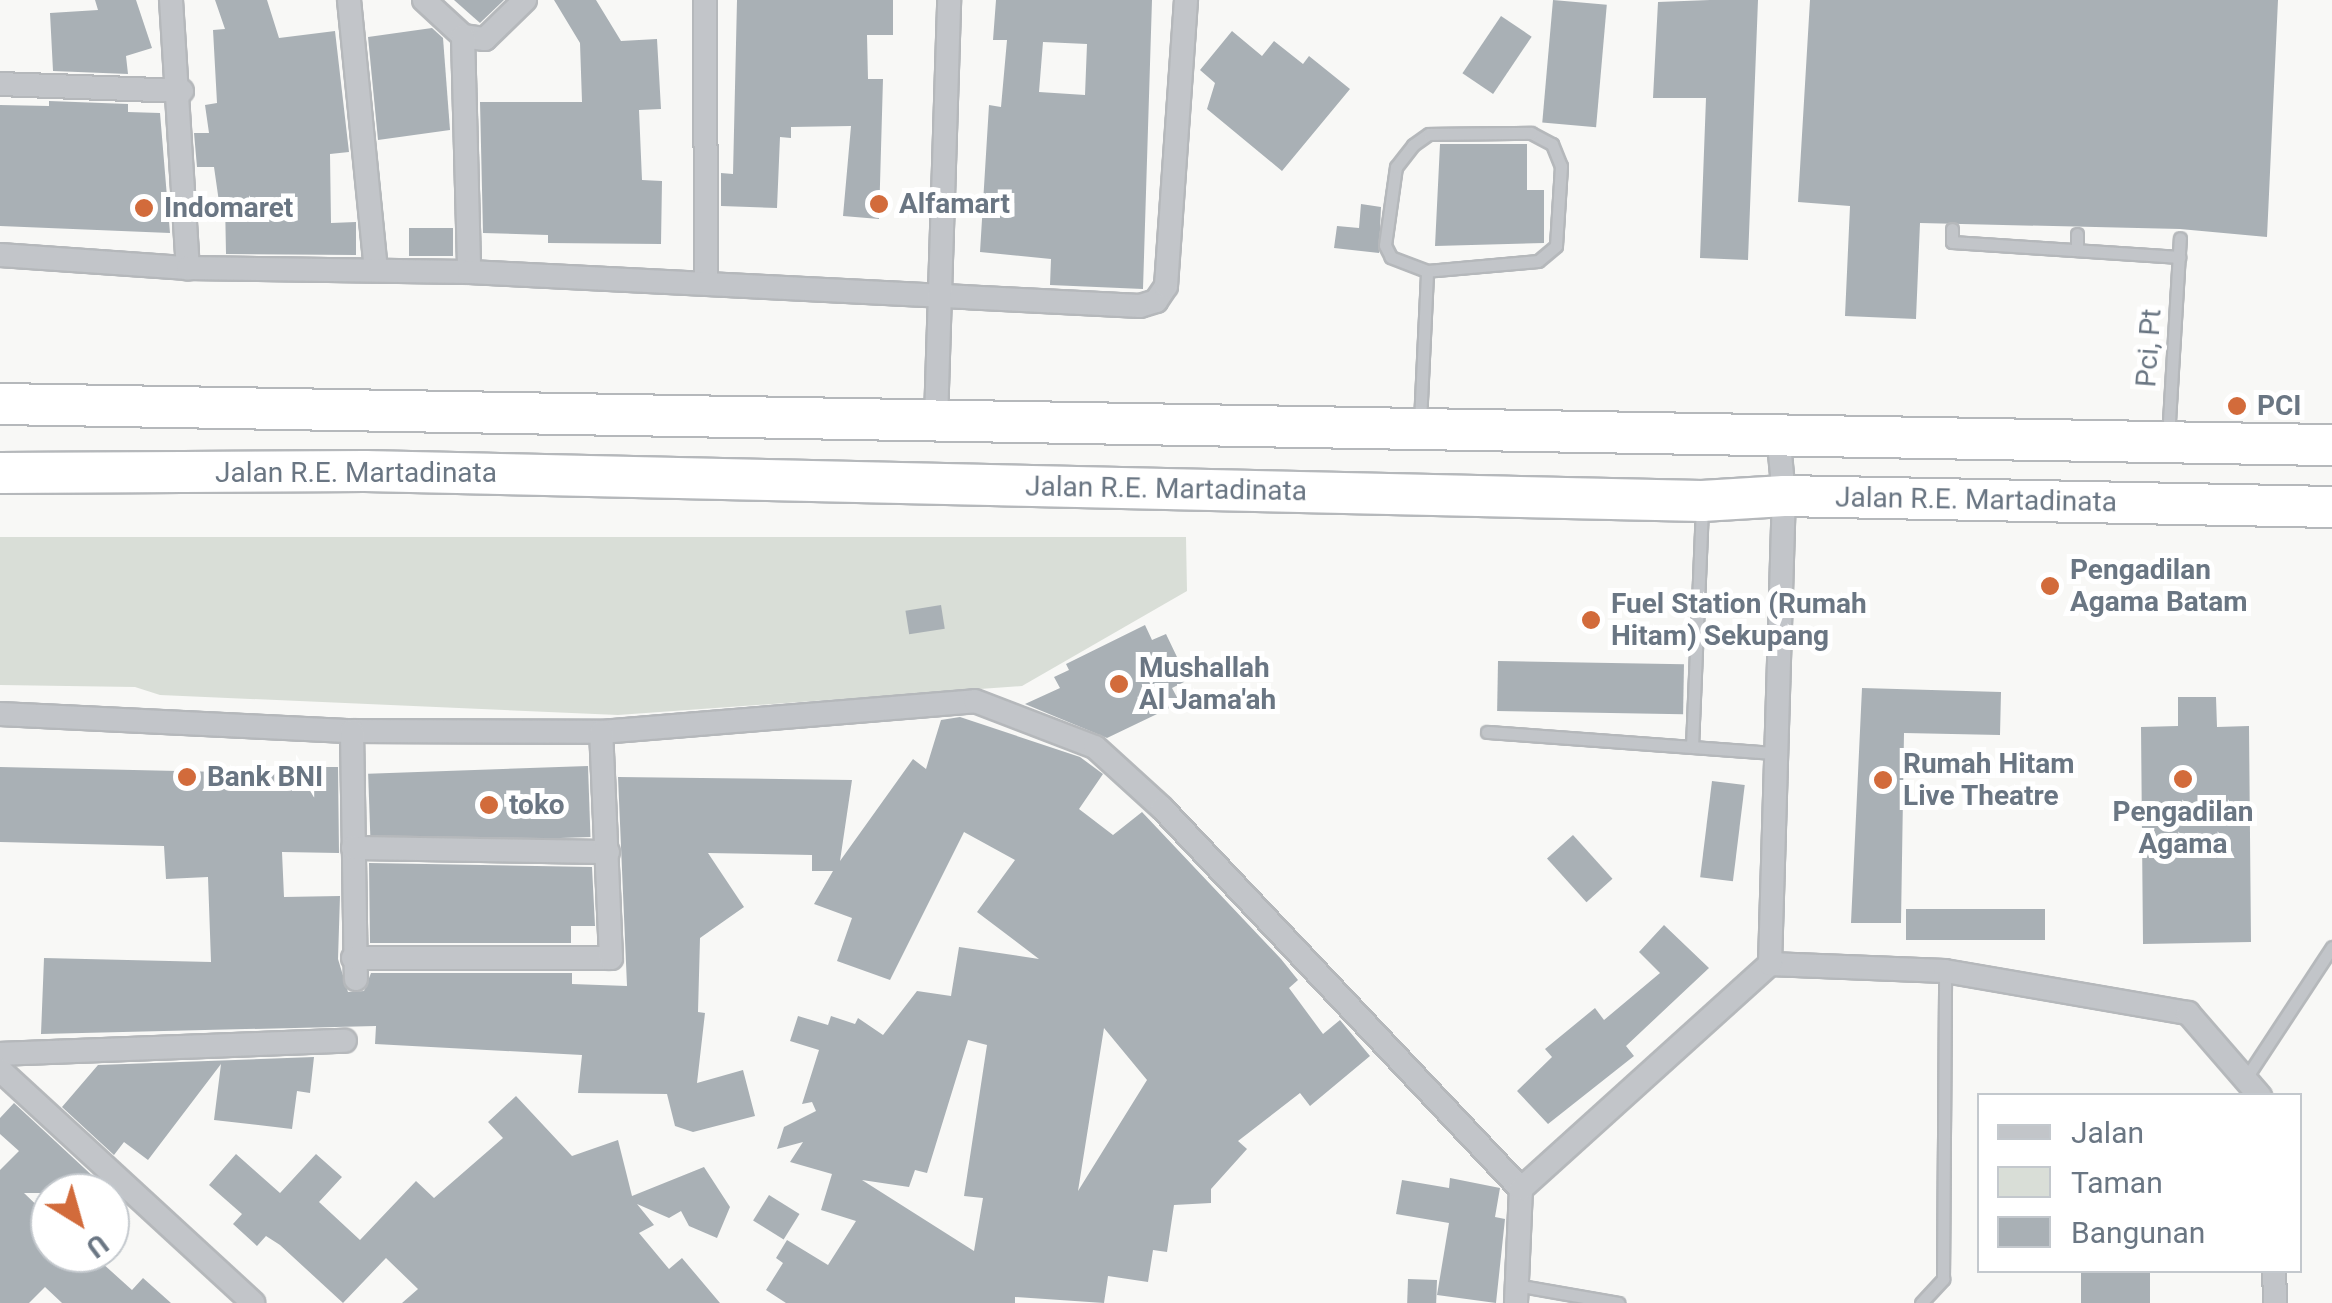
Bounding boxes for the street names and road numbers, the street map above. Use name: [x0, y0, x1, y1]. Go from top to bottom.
street label: Pci, Pt: [2130, 308, 2168, 388]
street label: Jalan R.E. Martadinata: [215, 456, 497, 490]
street label: Jalan R.E. Martadinata: [1025, 470, 1307, 508]
street label: Jalan R.E. Martadinata: [1835, 481, 2117, 519]

